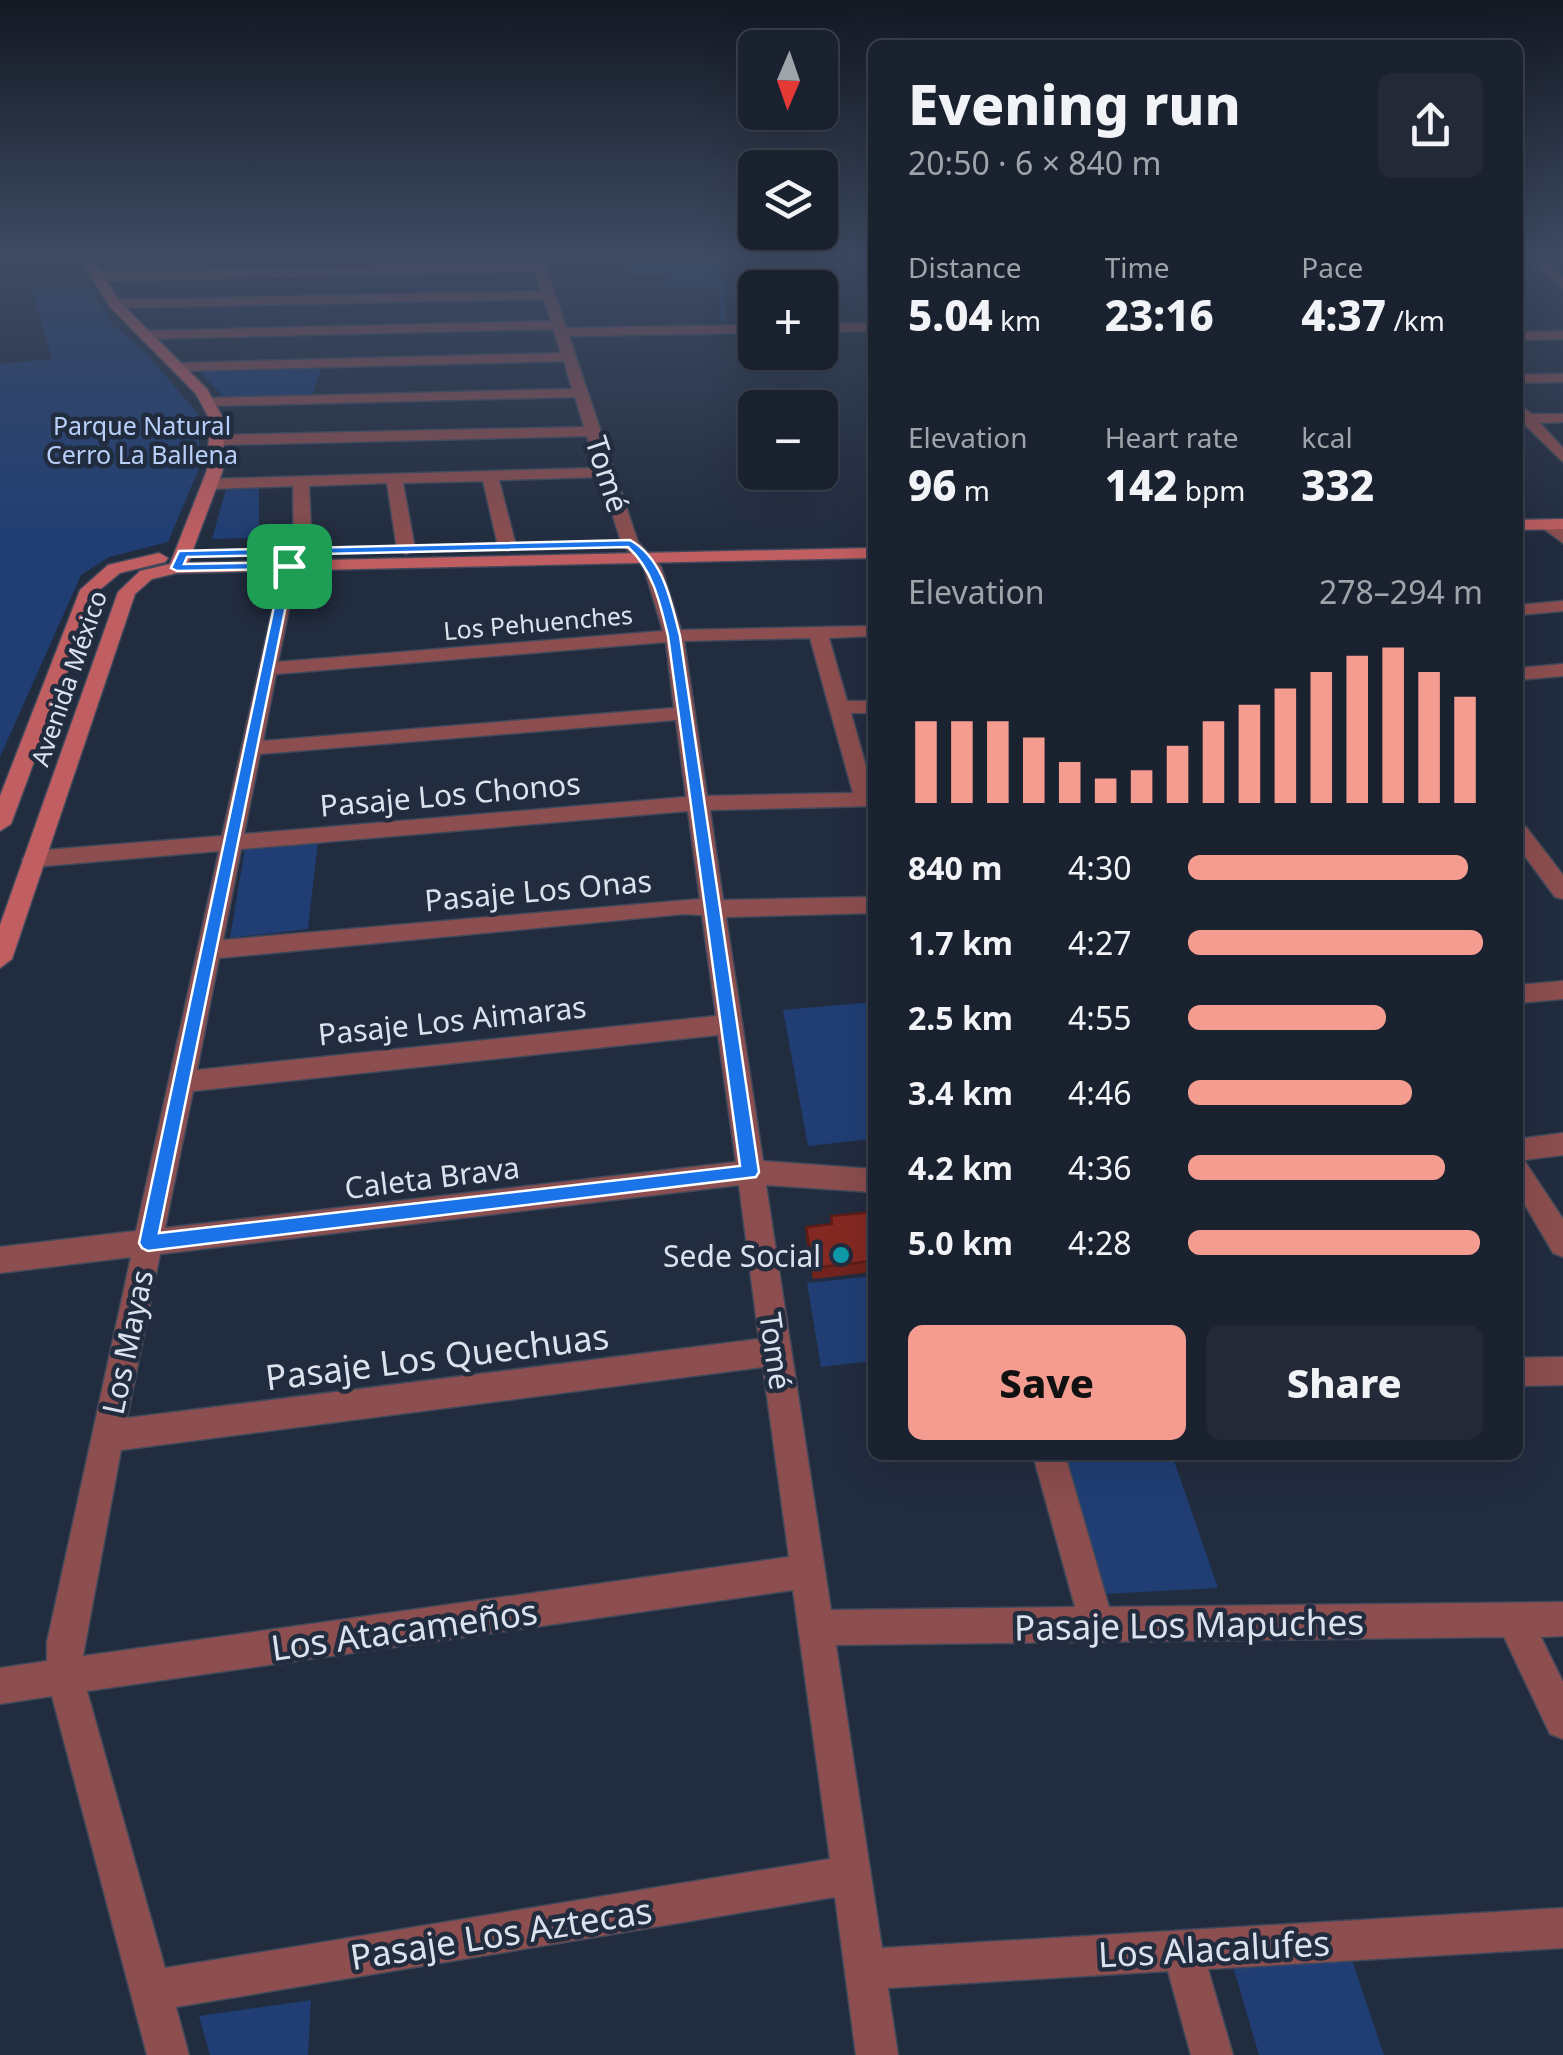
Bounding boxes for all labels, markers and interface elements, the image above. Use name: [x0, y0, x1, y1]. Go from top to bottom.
north arrow: [738, 30, 838, 130]
map controls: [738, 30, 838, 490]
text: Evening run: [908, 66, 1241, 141]
button: share: [1378, 73, 1483, 178]
text: 20:50 · 6 × 840 m: [908, 141, 1161, 184]
button: layers: [738, 150, 838, 250]
text: Distance: [908, 248, 1021, 286]
text: Time: [1105, 248, 1169, 286]
text: Pace: [1301, 248, 1363, 286]
button: +: [738, 270, 838, 370]
text: 5.04: [908, 286, 993, 343]
text: 23:16: [1105, 286, 1214, 343]
text: 4:37: [1301, 286, 1386, 343]
text: km: [993, 301, 1041, 339]
text: /km: [1386, 301, 1445, 339]
button: −: [738, 390, 838, 490]
park label: Parque Natural Cerro La Ballena: [46, 408, 238, 471]
text: Elevation: [908, 418, 1028, 456]
text: Heart rate: [1105, 418, 1238, 456]
text: kcal: [1301, 418, 1353, 456]
street label: Tomé: [576, 431, 640, 517]
text: 96: [908, 456, 957, 513]
text: 142: [1105, 456, 1177, 513]
text: 332: [1301, 456, 1374, 513]
text: m: [957, 471, 990, 509]
text: bpm: [1177, 471, 1245, 509]
pin: [247, 524, 332, 609]
icon: arrive: [262, 539, 317, 594]
text: Elevation: [908, 570, 1045, 613]
text: 278–294 m: [1319, 570, 1483, 613]
street label: Avenida México: [22, 586, 114, 770]
street label: Los Pehuenches: [442, 597, 634, 647]
street label: Pasaje Los Chonos: [318, 762, 582, 826]
text: 840 m: [908, 846, 1002, 889]
text: 4:30: [1068, 846, 1132, 889]
street label: Pasaje Los Onas: [423, 860, 653, 920]
text: 1.7 km: [908, 921, 1013, 964]
text: 4:27: [1068, 921, 1132, 964]
street label: Pasaje Los Aimaras: [316, 986, 588, 1054]
text: 2.5 km: [908, 996, 1013, 1039]
text: 4:55: [1068, 996, 1132, 1039]
text: 3.4 km: [908, 1071, 1013, 1114]
text: 4:46: [1068, 1071, 1132, 1114]
street label: Caleta Brava: [342, 1146, 522, 1208]
text: 4.2 km: [908, 1146, 1013, 1189]
text: 4:36: [1068, 1146, 1132, 1189]
text: 5.0 km: [908, 1221, 1013, 1264]
text: 4:28: [1068, 1221, 1132, 1264]
place label: Sede Social: [663, 1235, 821, 1276]
marker: Sede Social: [830, 1244, 852, 1266]
street label: Los Mayas: [92, 1266, 162, 1418]
street label: Tomé: [750, 1310, 802, 1392]
street label: Pasaje Los Quechuas: [263, 1312, 611, 1400]
button: Save: [908, 1325, 1186, 1440]
button: Share: [1206, 1325, 1483, 1440]
street label: Los Atacameños: [268, 1587, 540, 1671]
street label: Pasaje Los Mapuches: [1014, 1597, 1364, 1651]
street label: Pasaje Los Aztecas: [347, 1886, 655, 1980]
street label: Los Alacalufes: [1097, 1918, 1331, 1978]

